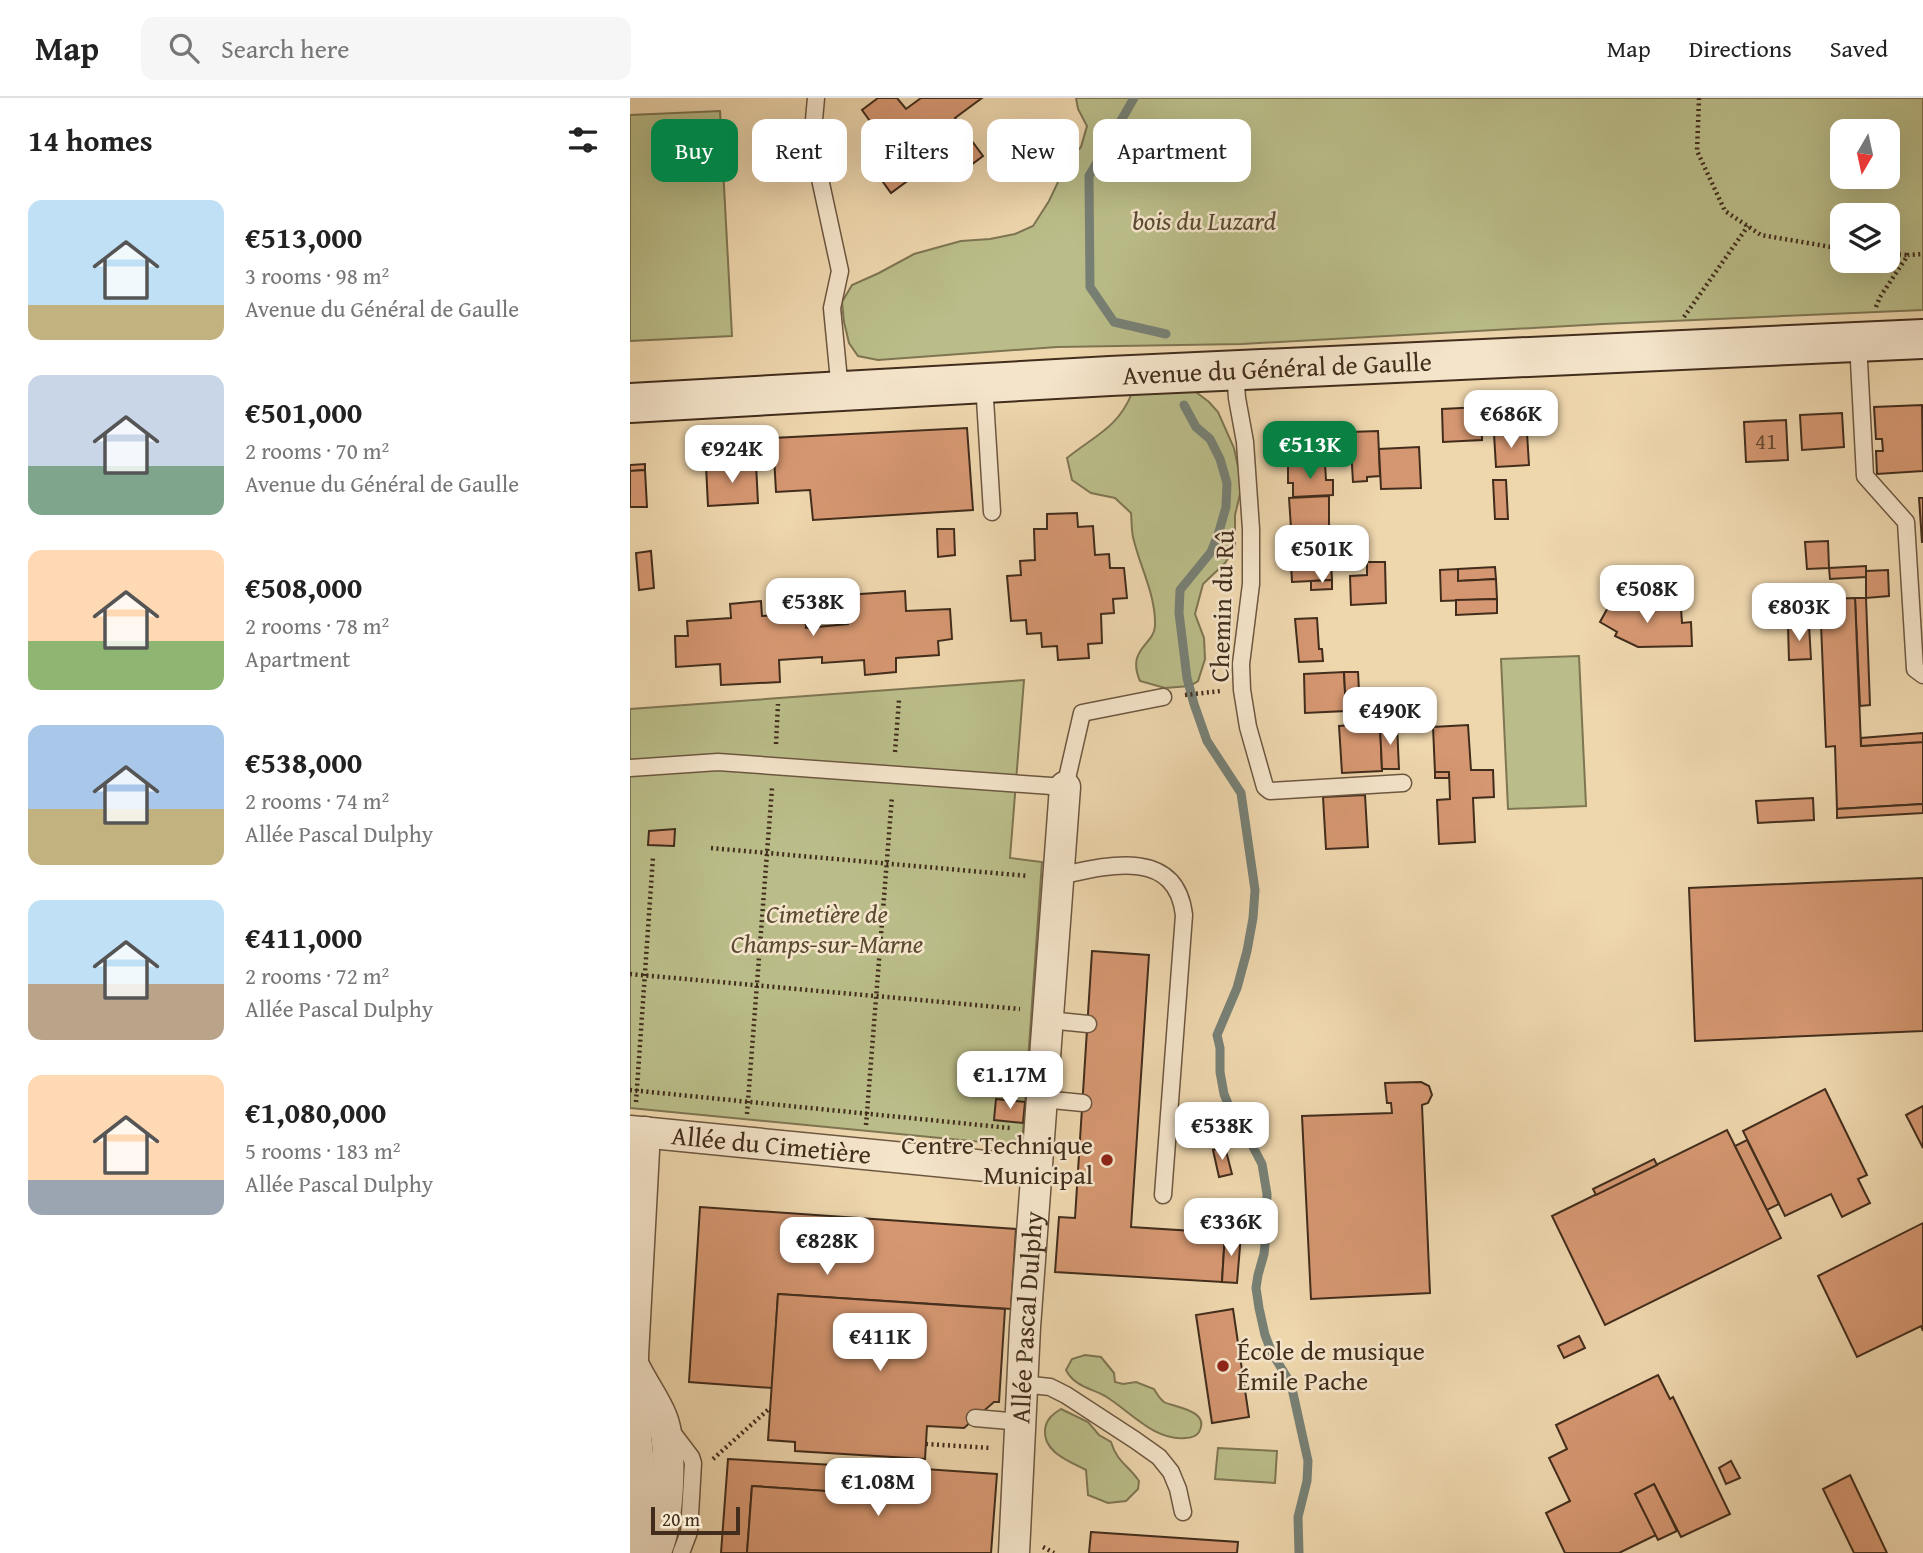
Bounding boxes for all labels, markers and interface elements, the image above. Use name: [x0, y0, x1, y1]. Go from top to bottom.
search box: [141, 17, 631, 80]
text: Map: [35, 24, 99, 72]
icon: search: [165, 29, 203, 67]
text: Search here: [221, 29, 349, 68]
text: Map: [1607, 31, 1651, 66]
text: Directions: [1689, 31, 1792, 66]
text: Saved: [1830, 31, 1888, 66]
text: 14 homes: [28, 118, 153, 162]
chip: Buy: [651, 119, 738, 182]
chip: Rent: [752, 119, 847, 182]
chip: Filters: [861, 119, 973, 182]
chip: New: [987, 119, 1079, 182]
chip: Apartment: [1093, 119, 1251, 182]
north arrow: [1830, 119, 1900, 189]
map controls: [1830, 119, 1900, 273]
icon: filters: [564, 121, 602, 159]
park label: bois du Luzard: [1132, 201, 1276, 240]
button: layers: [1830, 203, 1900, 273]
text: €513,000: [245, 215, 362, 259]
icon: home: [84, 228, 168, 312]
text: 3 rooms · 98 m²: [245, 259, 389, 292]
text: Avenue du Général de Gaulle: [245, 292, 519, 325]
street label: Avenue du Général de Gaulle: [1121, 341, 1433, 394]
text: €501,000: [245, 390, 362, 434]
pin: €686K: [1462, 390, 1560, 450]
text: €686K: [1480, 396, 1542, 429]
icon: home: [84, 403, 168, 487]
pin: €513K: [1261, 422, 1359, 481]
house number: 41: [1755, 424, 1777, 457]
pin: €924K: [683, 426, 781, 485]
text: €513K: [1279, 427, 1341, 460]
text: €924K: [701, 431, 763, 464]
text: 2 rooms · 70 m²: [245, 434, 389, 467]
text: Avenue du Général de Gaulle: [245, 467, 519, 500]
pin: €501K: [1273, 526, 1371, 585]
street label: Chemin du Rû: [1199, 529, 1244, 683]
text: €501K: [1291, 531, 1353, 564]
text: €508,000: [245, 565, 362, 609]
pin: €508K: [1598, 566, 1696, 625]
text: €508K: [1616, 571, 1678, 604]
icon: home: [84, 578, 168, 662]
pin: €538K: [764, 578, 862, 638]
text: €538K: [782, 584, 844, 617]
pin: €803K: [1750, 584, 1848, 643]
text: €803K: [1768, 589, 1830, 622]
text: 2 rooms · 78 m²: [245, 609, 389, 642]
text: Apartment: [245, 642, 350, 675]
pin: €490K: [1341, 688, 1439, 747]
text: €490K: [1359, 693, 1421, 726]
text: €538,000: [245, 740, 362, 784]
icon: home: [84, 753, 168, 837]
text: 2 rooms · 74 m²: [245, 784, 389, 817]
text: Allée Pascal Dulphy: [245, 817, 433, 850]
park label: Cimetière de Champs-sur-Marne: [731, 894, 923, 963]
text: €411,000: [245, 915, 362, 959]
icon: home: [84, 928, 168, 1012]
text: 2 rooms · 72 m²: [245, 959, 389, 992]
text: Allée Pascal Dulphy: [245, 992, 433, 1025]
pin: €1.17M: [953, 1052, 1067, 1111]
text: €1.17M: [973, 1057, 1047, 1090]
text: €1,080,000: [245, 1090, 386, 1134]
pin: €538K: [1173, 1102, 1271, 1162]
icon: home: [84, 1103, 168, 1187]
text: €538K: [1191, 1108, 1253, 1141]
street label: Allée du Cimetière: [670, 1115, 873, 1174]
place label: Centre Technique Municipal: [901, 1125, 1093, 1194]
text: 5 rooms · 183 m²: [245, 1134, 400, 1167]
marker: Centre Technique Municipal: [1099, 1152, 1115, 1168]
text: Allée Pascal Dulphy: [245, 1167, 433, 1200]
pin: €336K: [1182, 1198, 1280, 1258]
text: €336K: [1200, 1204, 1262, 1237]
street label: Allée Pascal Dulphy: [1000, 1210, 1053, 1424]
pin: €828K: [778, 1218, 876, 1277]
text: €828K: [796, 1223, 858, 1256]
pin: €411K: [831, 1314, 929, 1373]
text: €411K: [849, 1319, 911, 1352]
place label: École de musique Émile Pache: [1237, 1331, 1425, 1400]
marker: École de musique Émile Pache: [1215, 1358, 1231, 1374]
pin: €1.08M: [821, 1458, 935, 1518]
text: €1.08M: [841, 1464, 915, 1497]
scale bar: [651, 1504, 740, 1536]
text: 20 m: [662, 1505, 700, 1533]

